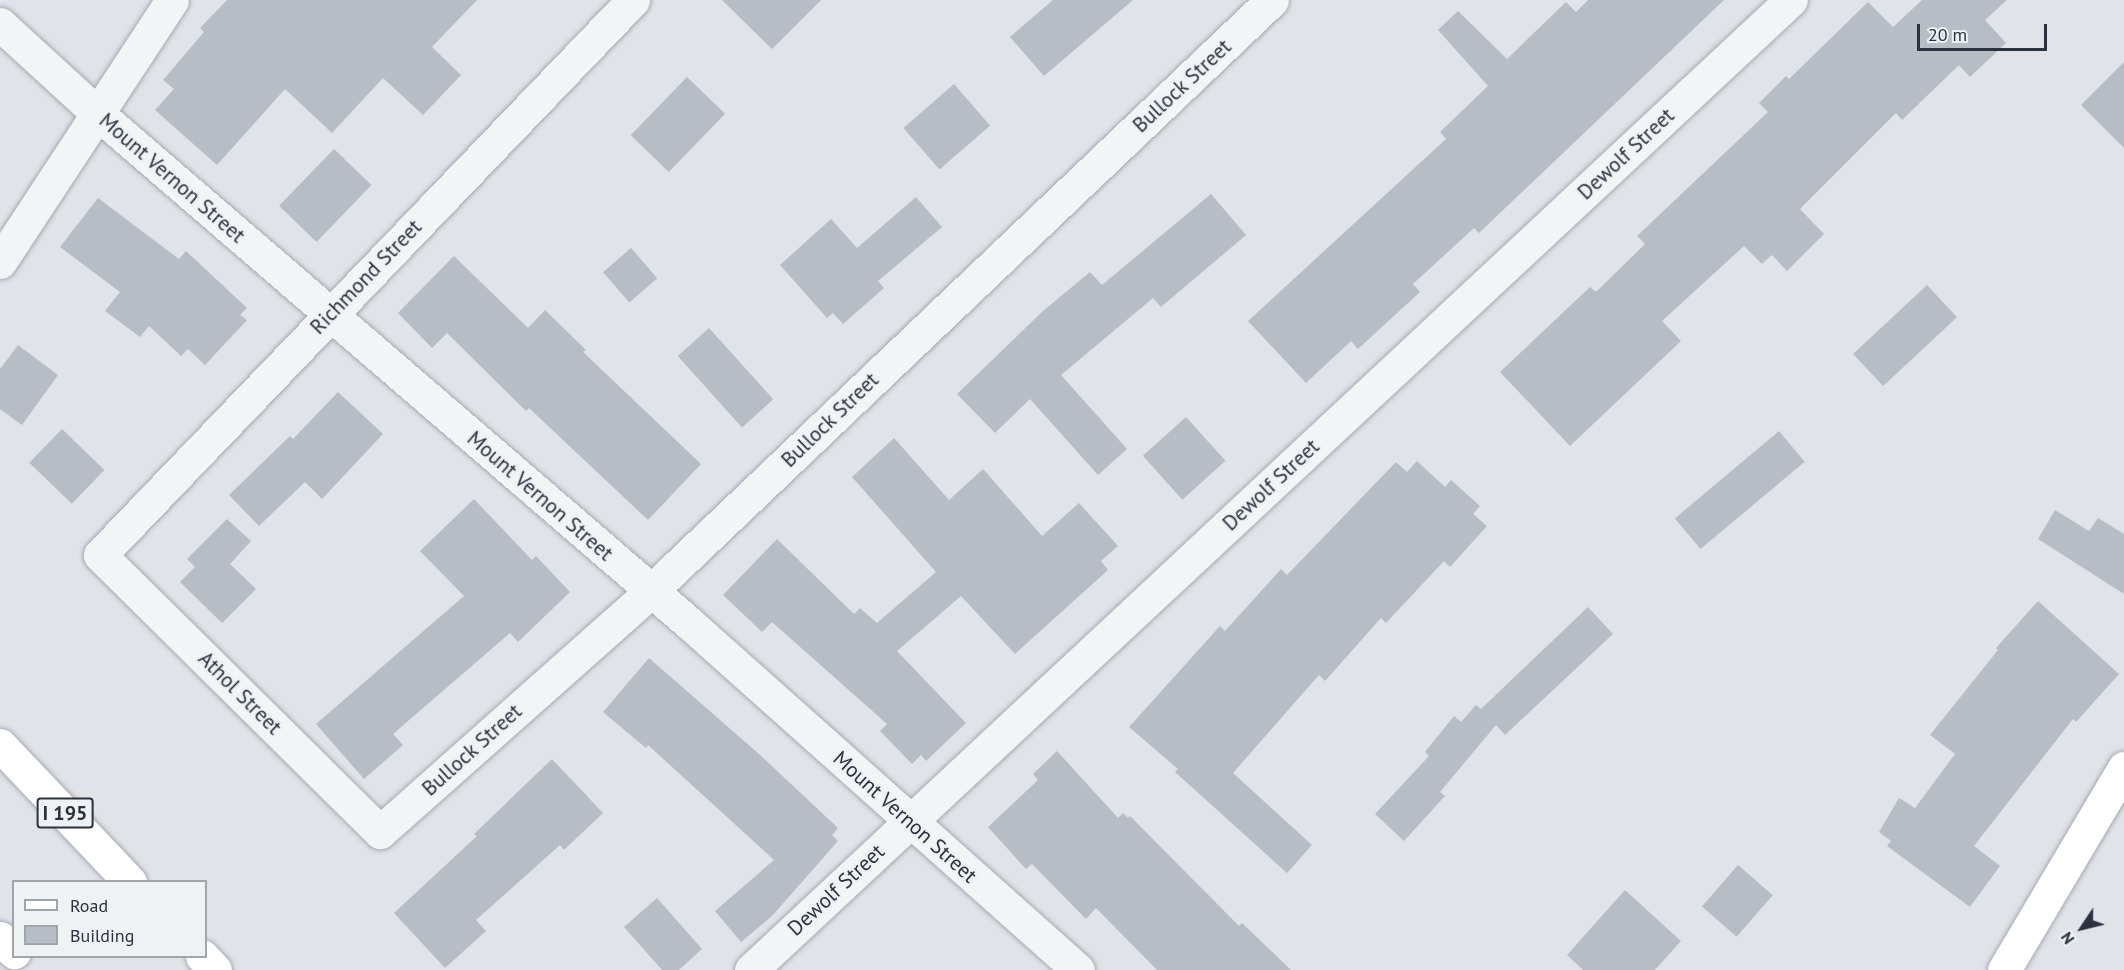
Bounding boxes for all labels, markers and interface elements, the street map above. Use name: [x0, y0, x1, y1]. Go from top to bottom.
scale bar: [1920, 12, 2050, 50]
text: 20 m: [1928, 23, 1967, 46]
street label: Bullock Street: [1127, 34, 1237, 138]
street label: Dewolf Street: [1573, 103, 1679, 205]
street label: Mount Vernon Street: [94, 108, 250, 248]
street label: Richmond Street: [305, 215, 427, 339]
street label: Bullock Street: [776, 367, 884, 473]
street label: Mount Vernon Street: [462, 426, 618, 566]
street label: Dewolf Street: [1218, 434, 1324, 536]
street label: Athol Street: [193, 646, 287, 740]
street label: Bullock Street: [417, 699, 527, 801]
street label: Mount Vernon Street: [828, 746, 982, 888]
road number: I 195: [36, 796, 94, 830]
street label: Dewolf Street: [783, 839, 889, 941]
legend: [12, 880, 207, 958]
text: Road: [70, 894, 108, 917]
north arrow: [2052, 898, 2112, 958]
text: Building: [70, 924, 134, 947]
text: N: [2056, 928, 2078, 948]

